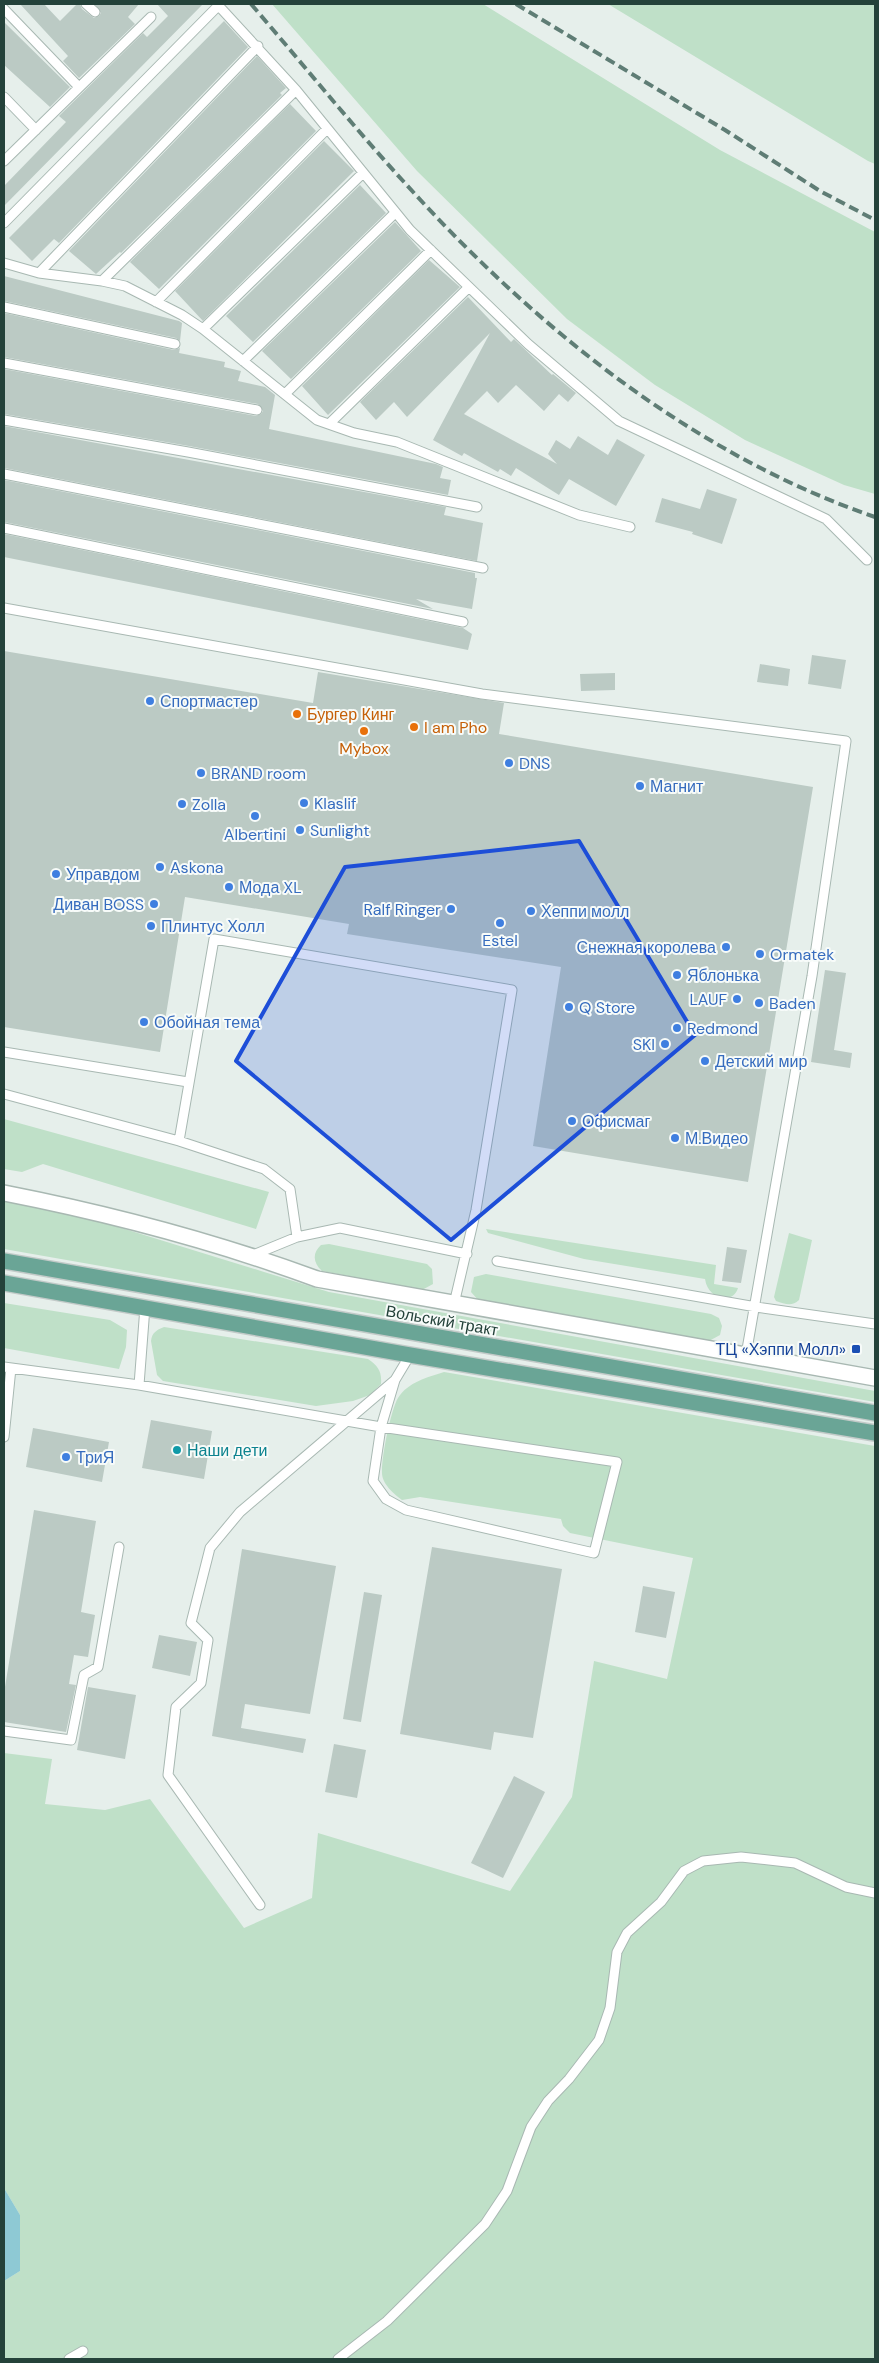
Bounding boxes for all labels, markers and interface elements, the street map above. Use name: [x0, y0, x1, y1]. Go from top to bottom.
place label: Спортмастер: [160, 691, 258, 712]
marker: Спортмастер: [144, 695, 156, 707]
place label: Бургер Кинг: [307, 704, 394, 725]
marker: Бургер Кинг: [291, 708, 303, 720]
place label: I am Pho: [424, 717, 487, 738]
marker: I am Pho: [408, 721, 420, 733]
marker: Mybox: [358, 725, 370, 737]
place label: Mybox: [339, 738, 389, 759]
place label: DNS: [519, 753, 550, 774]
marker: DNS: [503, 757, 515, 769]
place label: BRAND room: [211, 763, 306, 784]
marker: BRAND room: [195, 767, 207, 779]
place label: Магнит: [650, 776, 704, 797]
marker: Магнит: [634, 780, 646, 792]
place label: Klaslif: [314, 793, 357, 814]
place label: Zolla: [192, 794, 226, 815]
marker: Klaslif: [298, 797, 310, 809]
marker: Zolla: [176, 798, 188, 810]
marker: Albertini: [249, 810, 261, 822]
place label: Sunlight: [310, 820, 369, 841]
place label: Albertini: [224, 824, 286, 845]
marker: Sunlight: [294, 824, 306, 836]
place label: Askona: [170, 857, 224, 878]
marker: Askona: [154, 861, 166, 873]
place label: Управдом: [66, 864, 139, 885]
marker: Управдом: [50, 868, 62, 880]
place label: Мода XL: [239, 877, 302, 898]
marker: Мода XL: [223, 881, 235, 893]
place label: Диван BOSS: [53, 894, 144, 915]
marker: Диван BOSS: [148, 898, 160, 910]
place label: Ralf Ringer: [364, 899, 441, 920]
place label: Хеппи молл: [541, 901, 629, 922]
marker: Ralf Ringer: [445, 903, 457, 915]
marker: Хеппи молл: [525, 905, 537, 917]
place label: Плинтус Холл: [161, 916, 265, 937]
marker: Estel: [494, 917, 506, 929]
marker: Плинтус Холл: [145, 920, 157, 932]
place label: Estel: [482, 930, 518, 951]
place label: Снежная королева: [577, 937, 716, 958]
marker: Снежная королева: [720, 941, 732, 953]
place label: Ormatek: [770, 944, 834, 965]
marker: Ormatek: [754, 948, 766, 960]
place label: Яблонька: [687, 965, 759, 986]
marker: Яблонька: [671, 969, 683, 981]
place label: LAUF: [689, 989, 727, 1010]
marker: LAUF: [731, 993, 743, 1005]
place label: Baden: [769, 993, 816, 1014]
place label: Q Store: [579, 997, 635, 1018]
marker: Baden: [753, 997, 765, 1009]
marker: Q Store: [563, 1001, 575, 1013]
place label: Обойная тема: [154, 1012, 260, 1033]
marker: Обойная тема: [138, 1016, 150, 1028]
place label: Redmond: [687, 1018, 758, 1039]
marker: Redmond: [671, 1022, 683, 1034]
place label: SKI: [633, 1034, 655, 1055]
marker: SKI: [659, 1038, 671, 1050]
place label: Детский мир: [715, 1051, 807, 1072]
marker: Детский мир: [699, 1055, 711, 1067]
place label: Офисмаг: [582, 1111, 650, 1132]
marker: Офисмаг: [566, 1115, 578, 1127]
place label: М.Видео: [685, 1128, 748, 1149]
marker: М.Видео: [669, 1132, 681, 1144]
street label: Вольский тракт: [384, 1300, 500, 1341]
place label: ТЦ «Хэппи Молл»: [716, 1339, 846, 1360]
marker: ТЦ «Хэппи Молл»: [850, 1343, 862, 1355]
place label: Наши дети: [187, 1440, 267, 1461]
marker: Наши дети: [171, 1444, 183, 1456]
place label: ТриЯ: [76, 1447, 114, 1468]
marker: ТриЯ: [60, 1451, 72, 1463]

